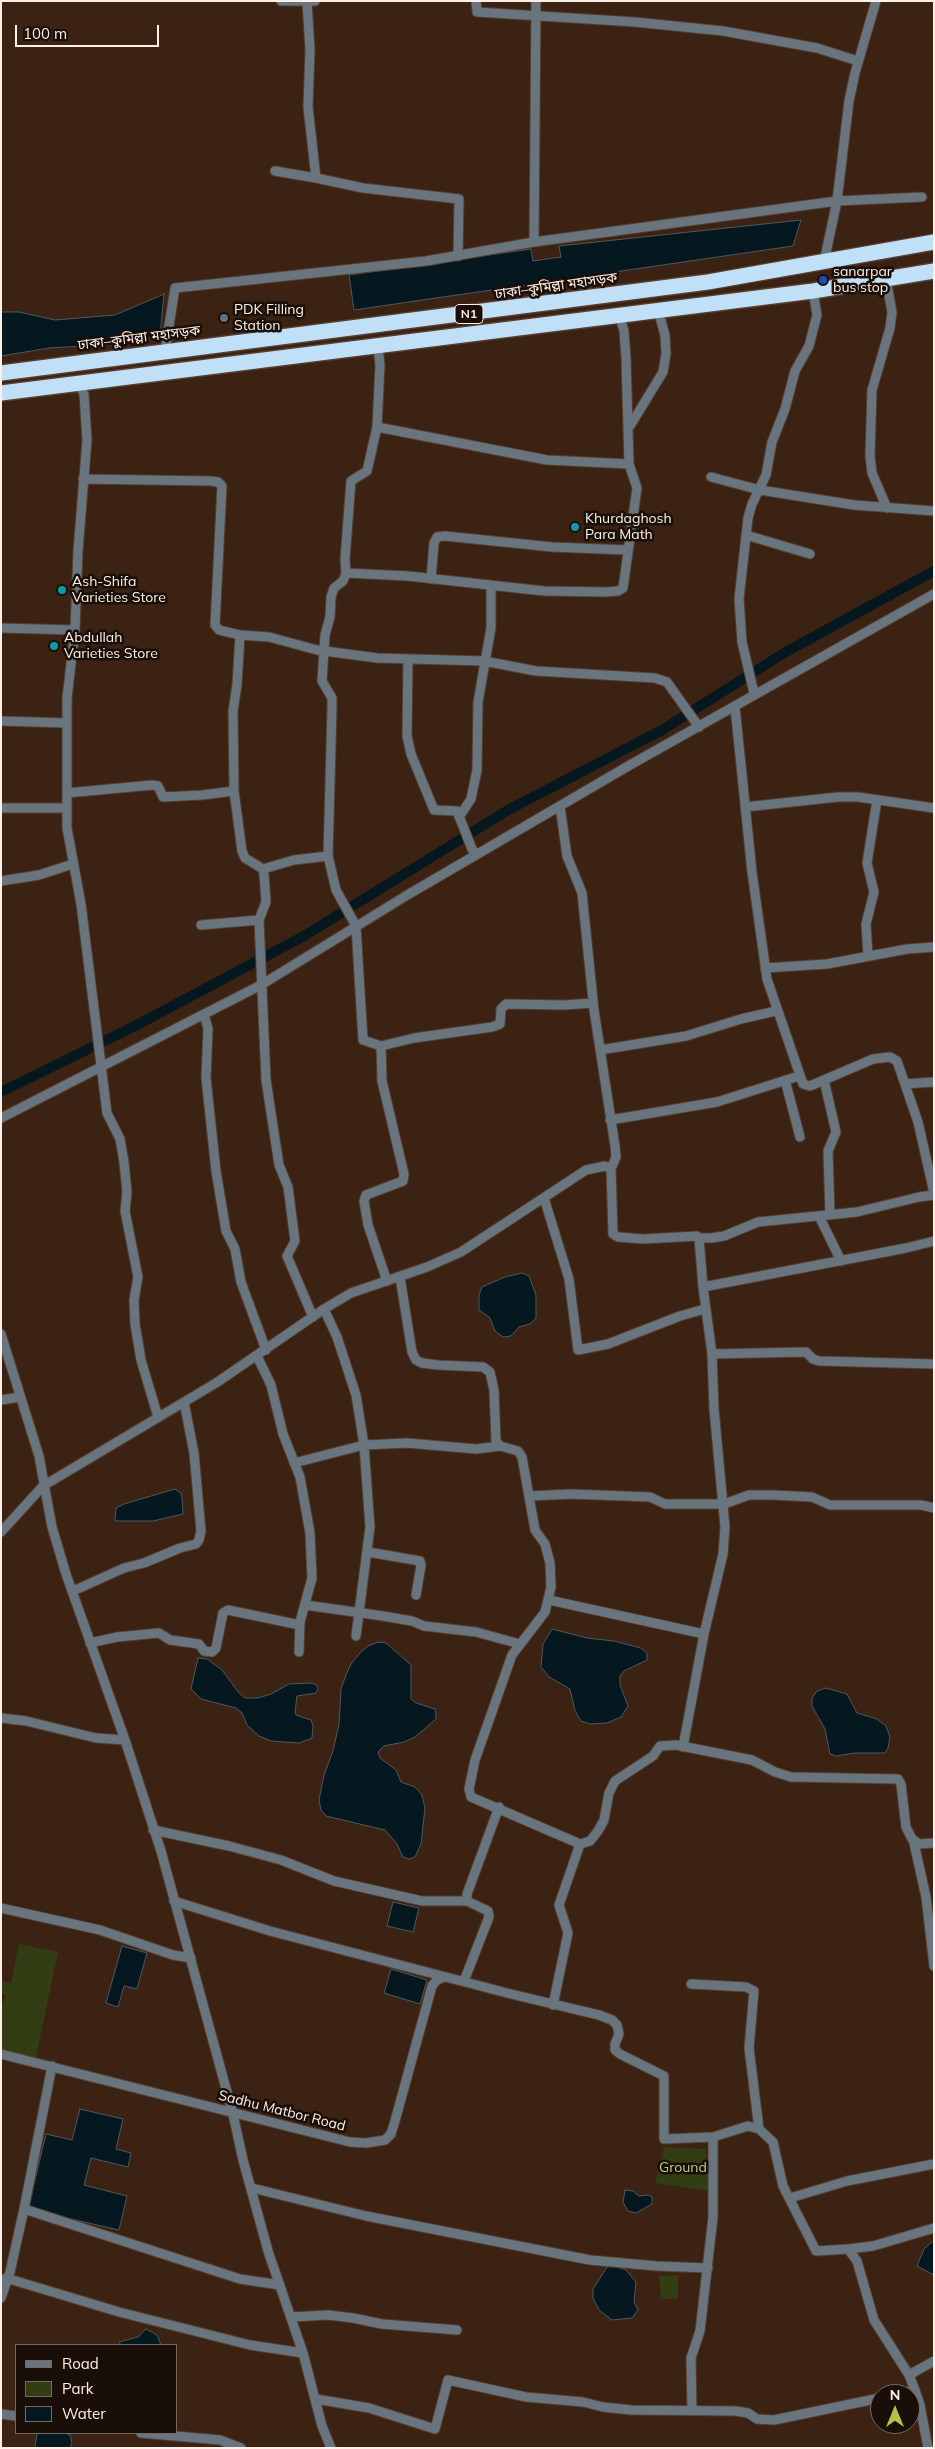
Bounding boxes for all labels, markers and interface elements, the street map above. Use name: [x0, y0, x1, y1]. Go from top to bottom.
scale bar: [18, 15, 161, 47]
text: 100 m: [23, 24, 67, 43]
place label: sanarpar bus stop: [833, 264, 892, 296]
street label: ঢাকা–কুমিল্লা মহাসড়ক: [494, 269, 618, 303]
marker: sanarpar bus stop: [817, 274, 829, 286]
place label: PDK Filling Station: [234, 302, 304, 334]
road number: N1: [455, 304, 483, 324]
marker: PDK Filling Station: [218, 312, 230, 324]
street label: ঢাকা–কুমিল্লা মহাসড়ক: [77, 322, 201, 354]
place label: Khurdaghosh Para Math: [585, 511, 672, 544]
marker: Khurdaghosh Para Math: [569, 521, 581, 533]
place label: Ash-Shifa Varieties Store: [72, 574, 166, 606]
marker: Ash-Shifa Varieties Store: [56, 584, 68, 596]
place label: Abdullah Varieties Store: [64, 630, 158, 662]
marker: Abdullah Varieties Store: [48, 640, 60, 652]
street label: Sadhu Matbor Road: [217, 2087, 347, 2135]
park label: Ground: [659, 2160, 707, 2176]
legend: [15, 2344, 178, 2434]
text: Road: [62, 2354, 99, 2373]
text: Park: [62, 2379, 94, 2398]
north arrow: [870, 2384, 920, 2434]
text: N: [890, 2386, 900, 2404]
text: Water: [62, 2404, 106, 2423]

